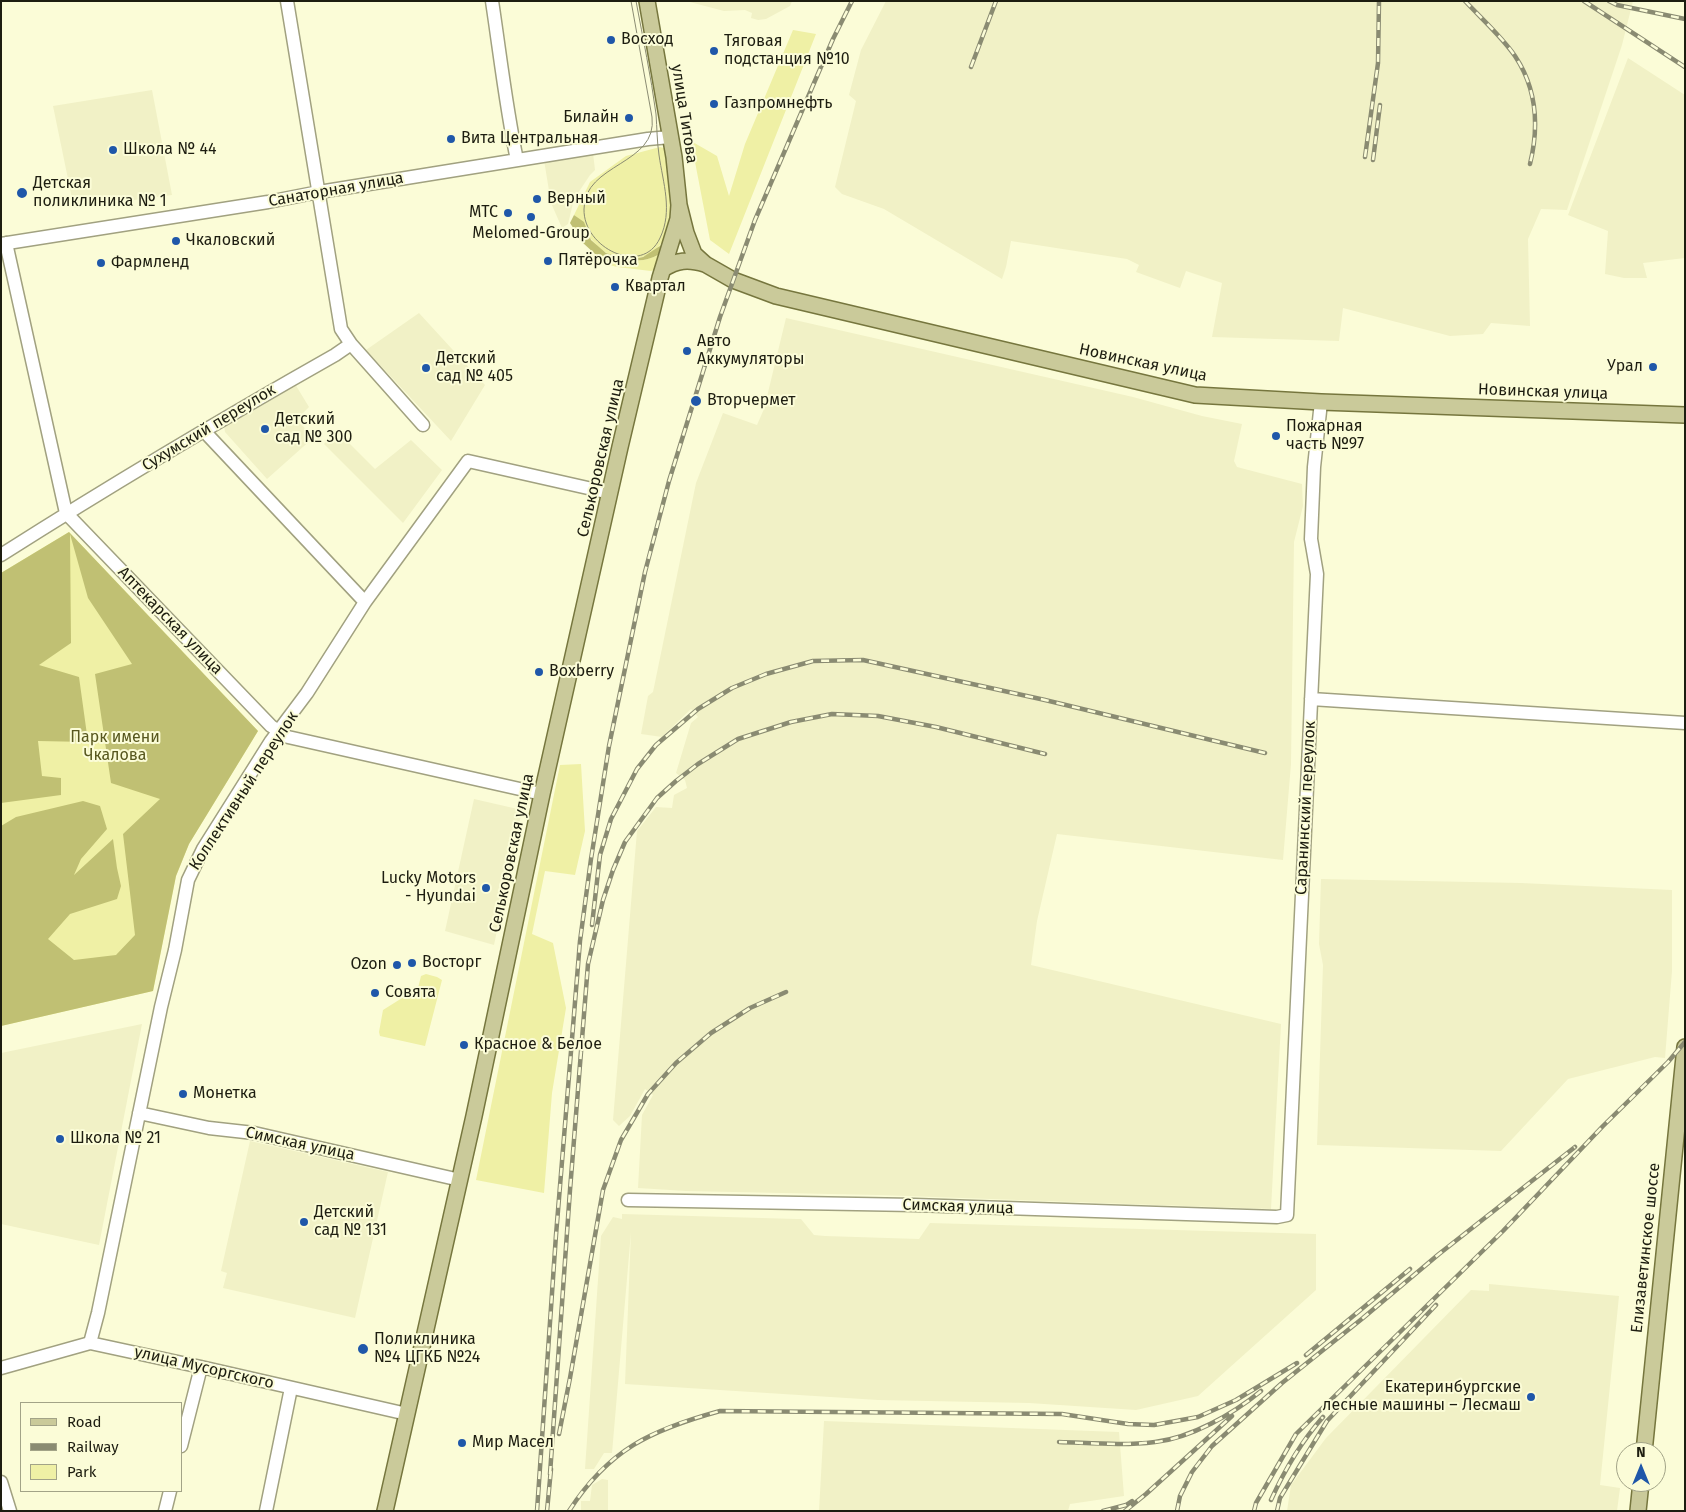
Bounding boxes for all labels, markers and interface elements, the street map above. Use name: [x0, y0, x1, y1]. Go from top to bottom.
place label: Восход: [621, 30, 673, 50]
place label: Тяговая подстанция №10: [724, 32, 850, 70]
marker: Восход: [605, 34, 617, 46]
marker: Тяговая подстанция №10: [708, 45, 720, 57]
street label: улица Титова: [667, 63, 701, 165]
place label: Газпромнефть: [724, 94, 833, 114]
marker: Газпромнефть: [708, 98, 720, 110]
place label: Билайн: [563, 108, 619, 128]
marker: Билайн: [623, 112, 635, 124]
place label: Вита Центральная: [461, 129, 598, 149]
marker: Вита Центральная: [445, 133, 457, 145]
place label: Школа № 44: [123, 140, 217, 160]
marker: Школа № 44: [107, 144, 119, 156]
street label: Санаторная улица: [267, 169, 405, 211]
place label: Детская поликлиника № 1: [33, 174, 167, 212]
marker: Детская поликлиника № 1: [15, 186, 29, 200]
place label: Верный: [547, 189, 606, 209]
marker: Верный: [531, 193, 543, 205]
place label: МТС: [469, 203, 498, 223]
marker: МТС: [502, 207, 514, 219]
marker: Melomed-Group: [525, 211, 537, 223]
place label: Melomed-Group: [472, 224, 590, 244]
place label: Чкаловский: [186, 231, 275, 251]
marker: Чкаловский: [170, 235, 182, 247]
place label: Пятёрочка: [558, 251, 638, 271]
place label: Фармленд: [111, 253, 189, 273]
marker: Пятёрочка: [542, 255, 554, 267]
marker: Фармленд: [95, 257, 107, 269]
place label: Квартал: [625, 277, 686, 297]
marker: Квартал: [609, 281, 621, 293]
place label: Авто Аккумуляторы: [697, 332, 804, 370]
street label: Новинская улица: [1077, 340, 1209, 386]
marker: Авто Аккумуляторы: [681, 345, 693, 357]
place label: Детский сад № 405: [436, 349, 513, 387]
place label: Урал: [1607, 357, 1643, 377]
marker: Урал: [1647, 361, 1659, 373]
marker: Детский сад № 405: [420, 362, 432, 374]
street label: Селькоровская улица: [573, 377, 629, 539]
street label: Сухумский переулок: [139, 380, 279, 476]
street label: Новинская улица: [1478, 380, 1608, 404]
place label: Вторчермет: [707, 391, 795, 411]
marker: Вторчермет: [689, 394, 703, 408]
place label: Детский сад № 300: [275, 410, 352, 448]
place label: Пожарная часть №97: [1286, 417, 1364, 455]
marker: Детский сад № 300: [259, 423, 271, 435]
marker: Пожарная часть №97: [1270, 430, 1282, 442]
street label: Аптекарская улица: [114, 563, 226, 679]
place label: Boxberry: [549, 662, 614, 682]
marker: Boxberry: [533, 666, 545, 678]
street label: Коллективный переулок: [185, 708, 303, 874]
street label: Саранинский переулок: [1292, 720, 1320, 896]
park label: Парк имени Чкалова: [70, 728, 160, 766]
street label: Селькоровская улица: [486, 772, 538, 934]
place label: Lucky Motors - Hyundai: [381, 869, 476, 907]
marker: Lucky Motors - Hyundai: [480, 882, 492, 894]
place label: Восторг: [422, 953, 481, 973]
place label: Ozon: [350, 955, 387, 975]
marker: Восторг: [406, 957, 418, 969]
marker: Ozon: [391, 959, 403, 971]
place label: Совята: [385, 983, 436, 1003]
marker: Совята: [369, 987, 381, 999]
place label: Красное & Белое: [474, 1035, 602, 1055]
marker: Красное & Белое: [458, 1039, 470, 1051]
place label: Монетка: [193, 1084, 257, 1104]
marker: Монетка: [177, 1088, 189, 1100]
street label: Симская улица: [244, 1123, 356, 1165]
place label: Школа № 21: [70, 1129, 161, 1149]
marker: Школа № 21: [54, 1133, 66, 1145]
street label: Елизаветинское шоссе: [1628, 1162, 1664, 1334]
street label: Симская улица: [902, 1195, 1014, 1219]
place label: Детский сад № 131: [314, 1203, 387, 1241]
marker: Детский сад № 131: [298, 1216, 310, 1228]
place label: Поликлиника №4 ЦГКБ №24: [374, 1330, 480, 1368]
marker: Поликлиника №4 ЦГКБ №24: [356, 1342, 370, 1356]
street label: улица Мусоргского: [132, 1343, 276, 1393]
place label: Екатеринбургские лесные машины – Лесмаш: [1322, 1378, 1521, 1416]
marker: Екатеринбургские лесные машины – Лесмаш: [1525, 1391, 1537, 1403]
legend: [20, 1402, 182, 1492]
text: Road: [67, 1413, 102, 1431]
place label: Мир Масел: [472, 1433, 554, 1453]
marker: Мир Масел: [456, 1437, 468, 1449]
text: Railway: [67, 1438, 119, 1456]
north arrow: [1616, 1442, 1666, 1492]
text: N: [1636, 1444, 1646, 1461]
text: Park: [67, 1463, 97, 1481]

